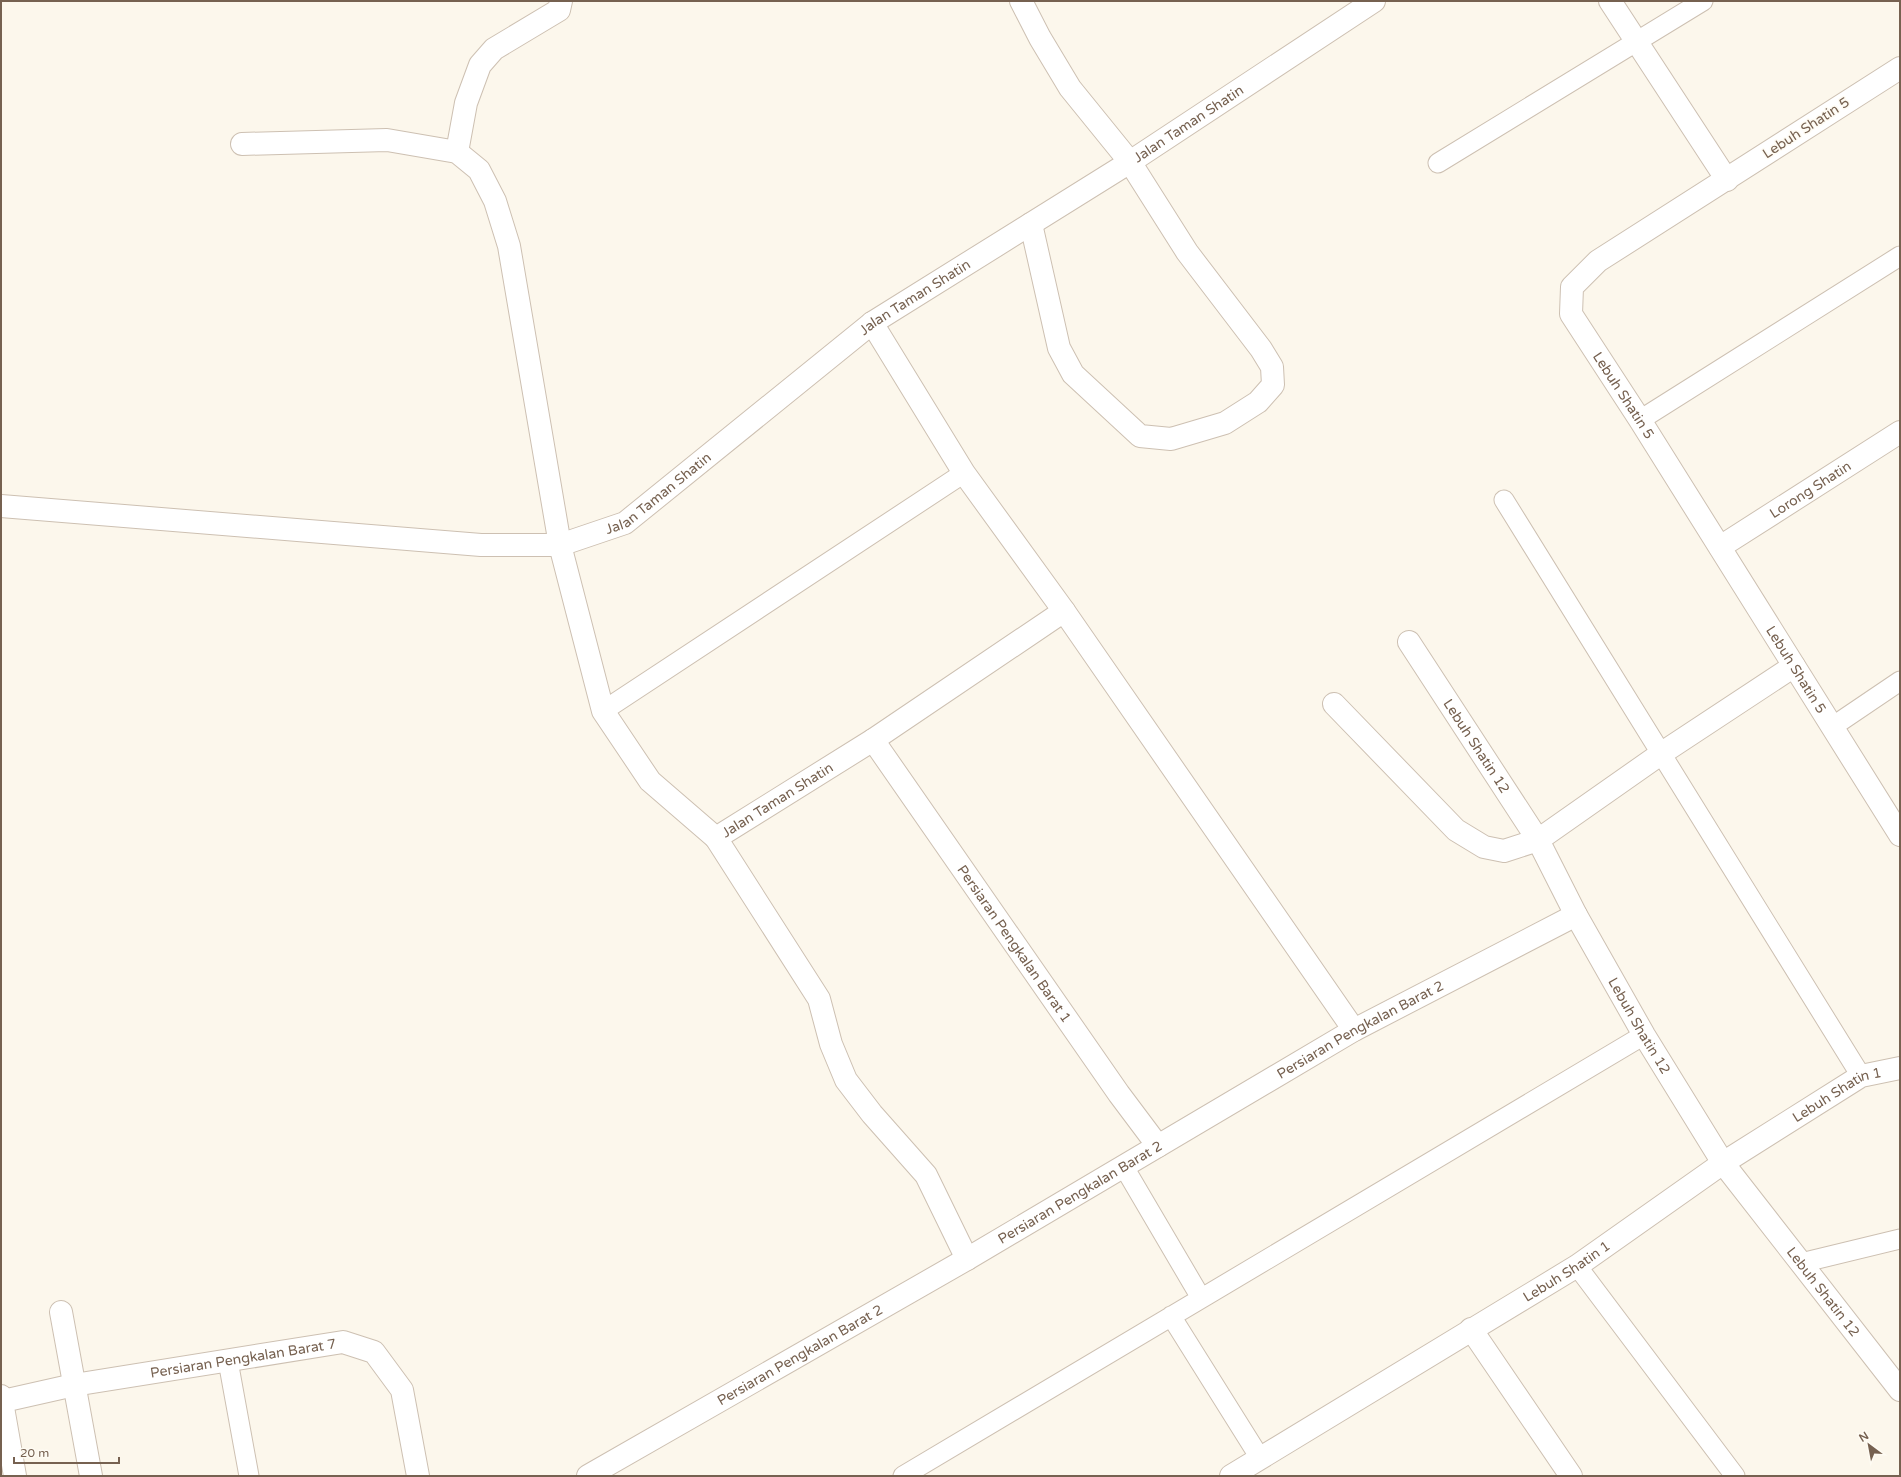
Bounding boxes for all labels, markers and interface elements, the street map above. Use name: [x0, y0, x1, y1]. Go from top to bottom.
street label: Jalan Taman Shatin: [1130, 81, 1247, 166]
street label: Lebuh Shatin 5: [1759, 94, 1853, 162]
street label: Jalan Taman Shatin: [856, 255, 973, 339]
street label: Lebuh Shatin 5: [1589, 349, 1658, 442]
street label: Jalan Taman Shatin: [603, 448, 714, 538]
street label: Lorong Shatin: [1766, 457, 1854, 522]
street label: Lebuh Shatin 5: [1762, 622, 1830, 716]
street label: Lebuh Shatin 12: [1440, 696, 1514, 796]
street label: Jalan Taman Shatin: [718, 759, 836, 841]
street label: Persiaran Pengkalan Barat 1: [954, 862, 1075, 1026]
street label: Lebuh Shatin 12: [1605, 974, 1674, 1077]
street label: Persiaran Pengkalan Barat 2: [1274, 977, 1446, 1082]
street label: Lebuh Shatin 1: [1789, 1064, 1883, 1126]
street label: Persiaran Pengkalan Barat 2: [995, 1137, 1165, 1247]
street label: Lebuh Shatin 1: [1520, 1237, 1613, 1305]
street label: Lebuh Shatin 12: [1783, 1244, 1864, 1340]
street label: Persiaran Pengkalan Barat 2: [714, 1301, 886, 1409]
street label: Persiaran Pengkalan Barat 7: [149, 1335, 337, 1381]
north arrow: [1849, 1425, 1889, 1465]
text: N: [1857, 1429, 1871, 1445]
scale bar: [14, 1439, 119, 1465]
text: 20 m: [20, 1446, 49, 1460]

